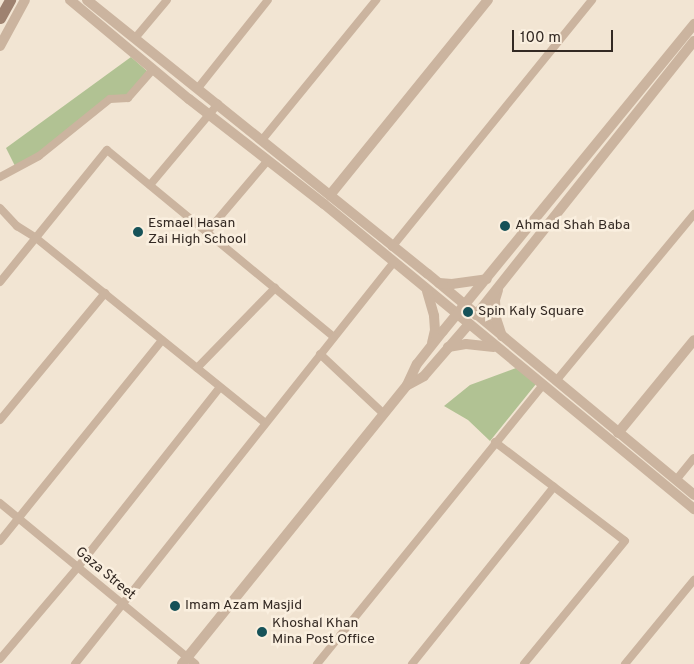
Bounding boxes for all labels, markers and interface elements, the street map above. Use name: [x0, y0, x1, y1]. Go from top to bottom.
scale bar: [514, 20, 615, 52]
text: 100 m: [520, 29, 561, 48]
place label: Esmael Hasan Zai High School: [148, 216, 246, 248]
place label: Ahmad Shah Baba: [515, 218, 630, 234]
marker: Ahmad Shah Baba: [499, 220, 511, 232]
marker: Esmael Hasan Zai High School: [132, 226, 144, 238]
place label: Spin Kaly Square: [478, 304, 584, 320]
marker: Spin Kaly Square: [462, 306, 474, 318]
street label: Gaza Street: [72, 544, 138, 604]
place label: Imam Azam Masjid: [185, 598, 303, 614]
marker: Imam Azam Masjid: [169, 600, 181, 612]
place label: Khoshal Khan Mina Post Office: [272, 616, 375, 648]
marker: Khoshal Khan Mina Post Office: [256, 626, 268, 638]

